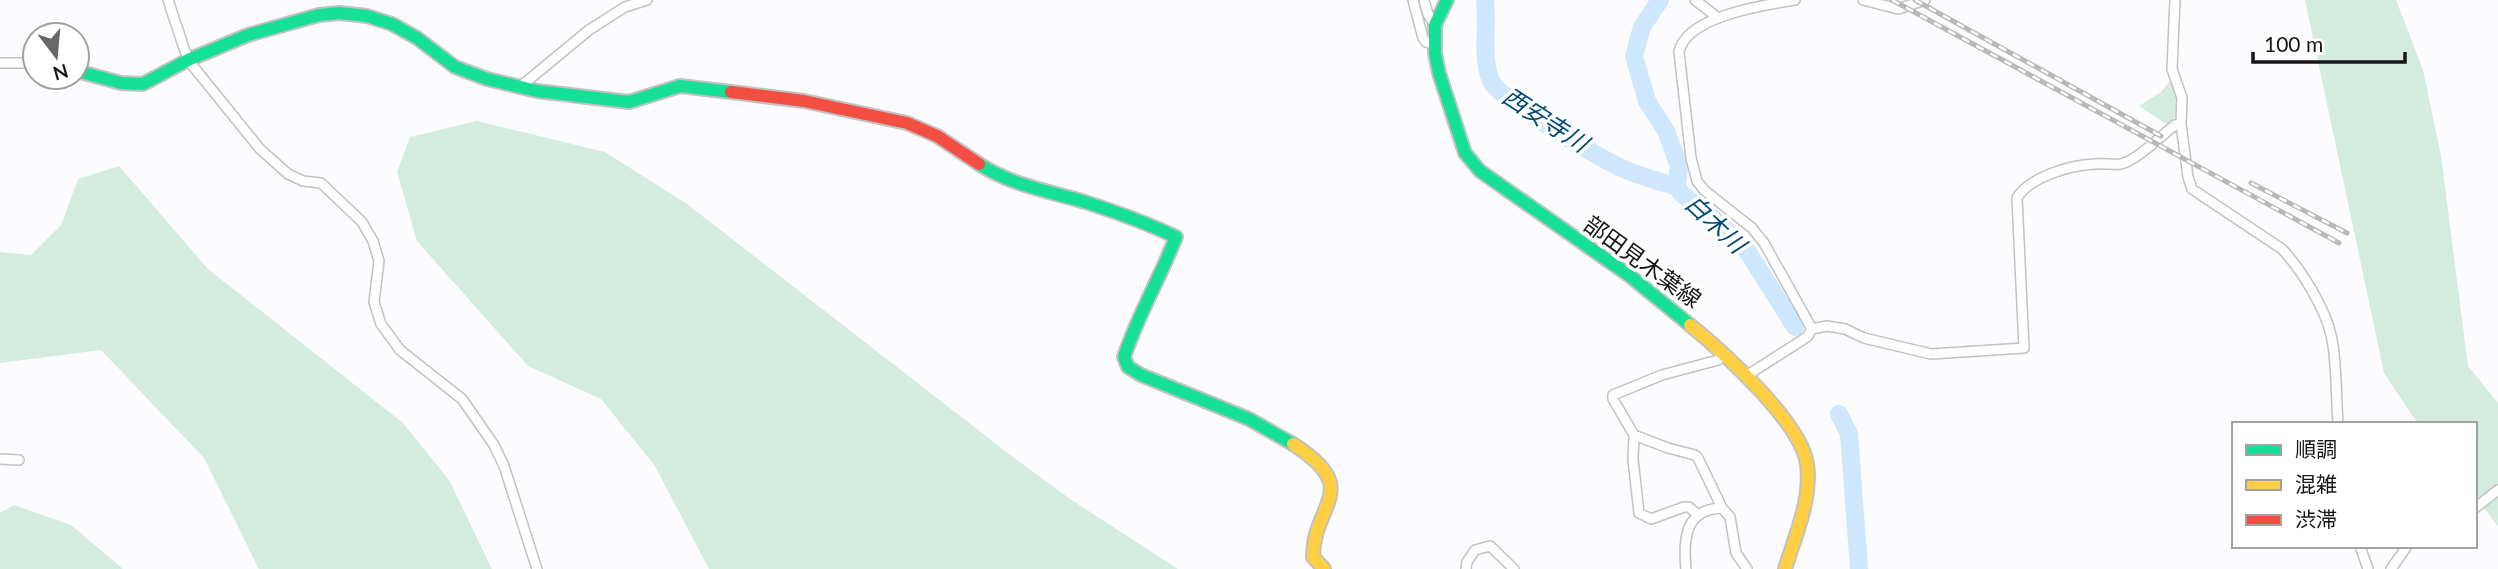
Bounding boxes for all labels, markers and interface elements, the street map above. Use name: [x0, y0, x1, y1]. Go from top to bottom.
north arrow: [21, 21, 91, 91]
scale bar: [2253, 21, 2405, 65]
text: 100 m: [2264, 31, 2323, 56]
text: N: [51, 60, 71, 86]
water label: 西安寺川: [1498, 81, 1597, 159]
water label: 白木川: [1680, 188, 1754, 260]
street label: 部田見木葉線: [1579, 209, 1707, 313]
legend: [2232, 422, 2477, 548]
text: 順調: [2295, 436, 2337, 461]
text: 混雑: [2295, 471, 2337, 496]
text: 渋滞: [2295, 506, 2337, 531]

